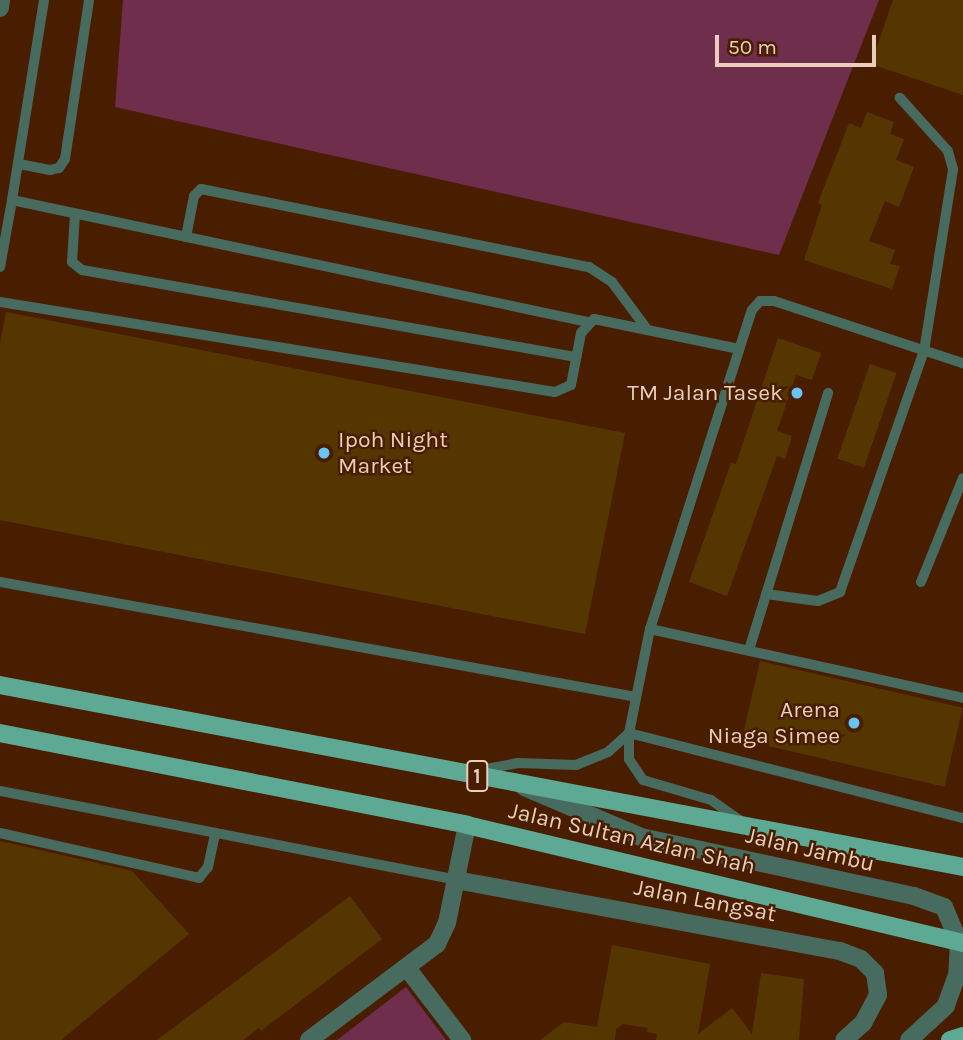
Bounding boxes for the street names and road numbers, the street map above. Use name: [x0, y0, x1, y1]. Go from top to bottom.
road number: 1: [465, 758, 489, 794]
street label: Jalan Sultan Azlan Shah: [506, 797, 758, 881]
street label: Jalan Jambu: [743, 822, 877, 878]
street label: Jalan Langsat: [632, 874, 778, 928]

